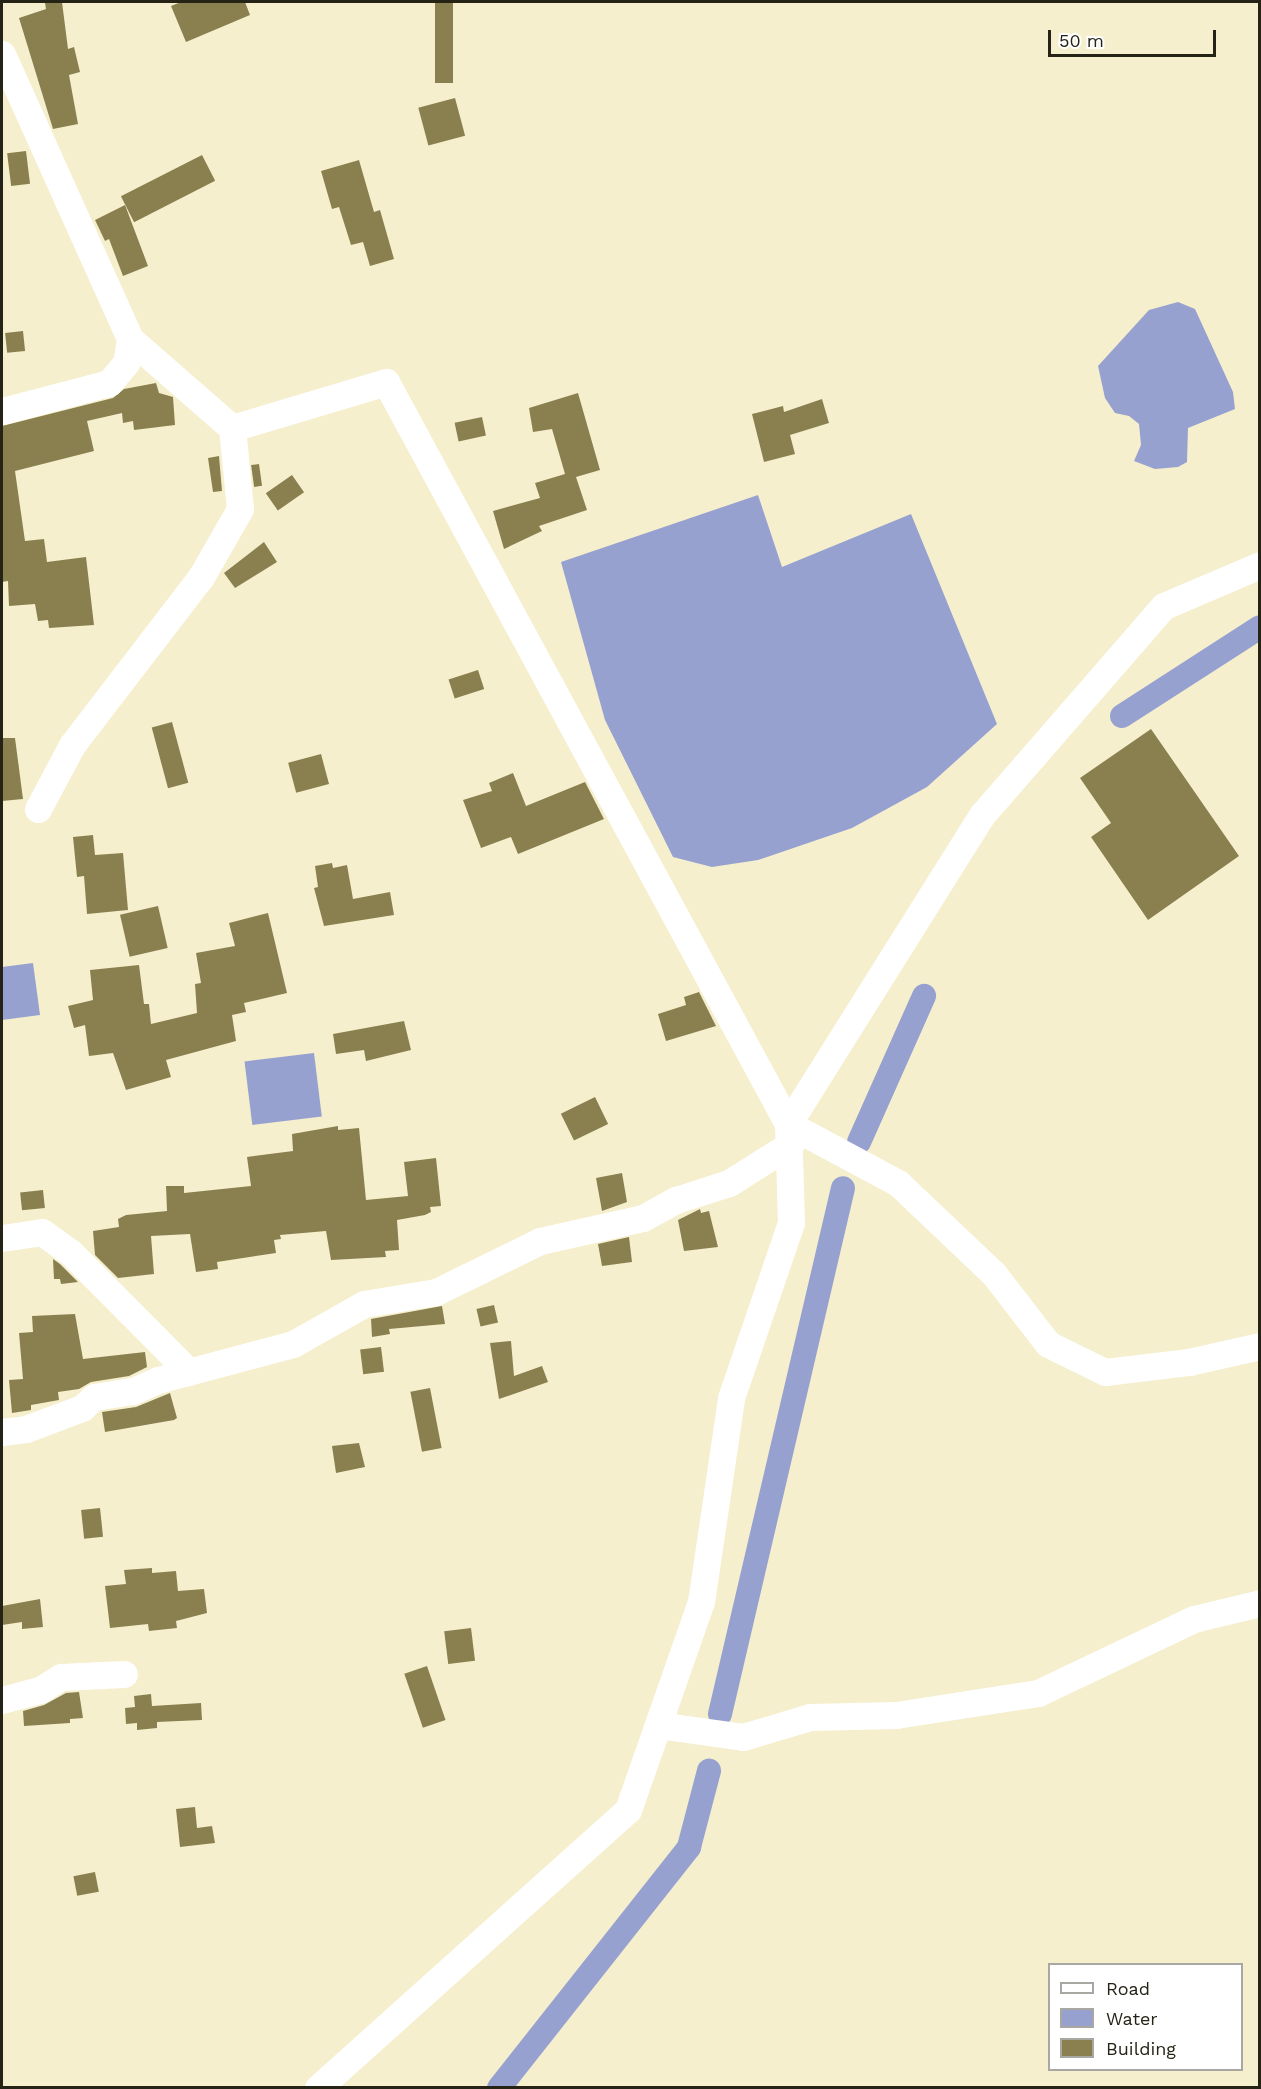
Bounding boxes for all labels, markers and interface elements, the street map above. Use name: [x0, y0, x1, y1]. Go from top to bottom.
scale bar: [1051, 18, 1219, 56]
text: 50 m: [1059, 30, 1104, 51]
legend: [1048, 1963, 1243, 2071]
text: Road: [1106, 1978, 1150, 1999]
text: Water: [1106, 2008, 1158, 2029]
text: Building: [1106, 2038, 1176, 2059]

